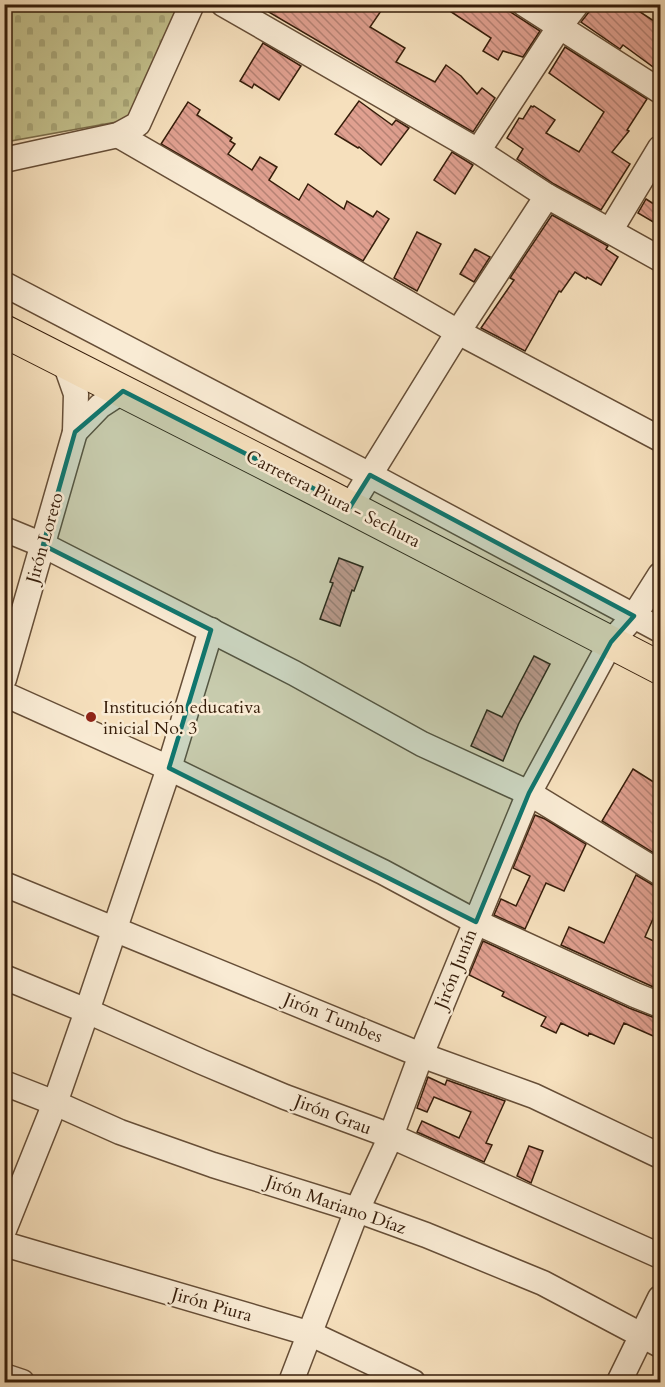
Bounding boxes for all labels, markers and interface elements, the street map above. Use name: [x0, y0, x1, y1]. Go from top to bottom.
street label: Carretera Piura - Sechura: [241, 444, 425, 554]
street label: Jirón Loreto: [19, 489, 70, 589]
place label: Institución educativa inicial No. 3: [103, 695, 261, 741]
marker: Institución educativa inicial No. 3: [84, 710, 98, 724]
street label: Jirón Junín: [428, 925, 484, 1015]
street label: Jirón Tumbes: [277, 986, 386, 1049]
street label: Jirón Grau: [288, 1088, 375, 1141]
street label: Jirón Mariano Díaz: [260, 1168, 410, 1241]
street label: Jirón Piura: [166, 1281, 255, 1328]

